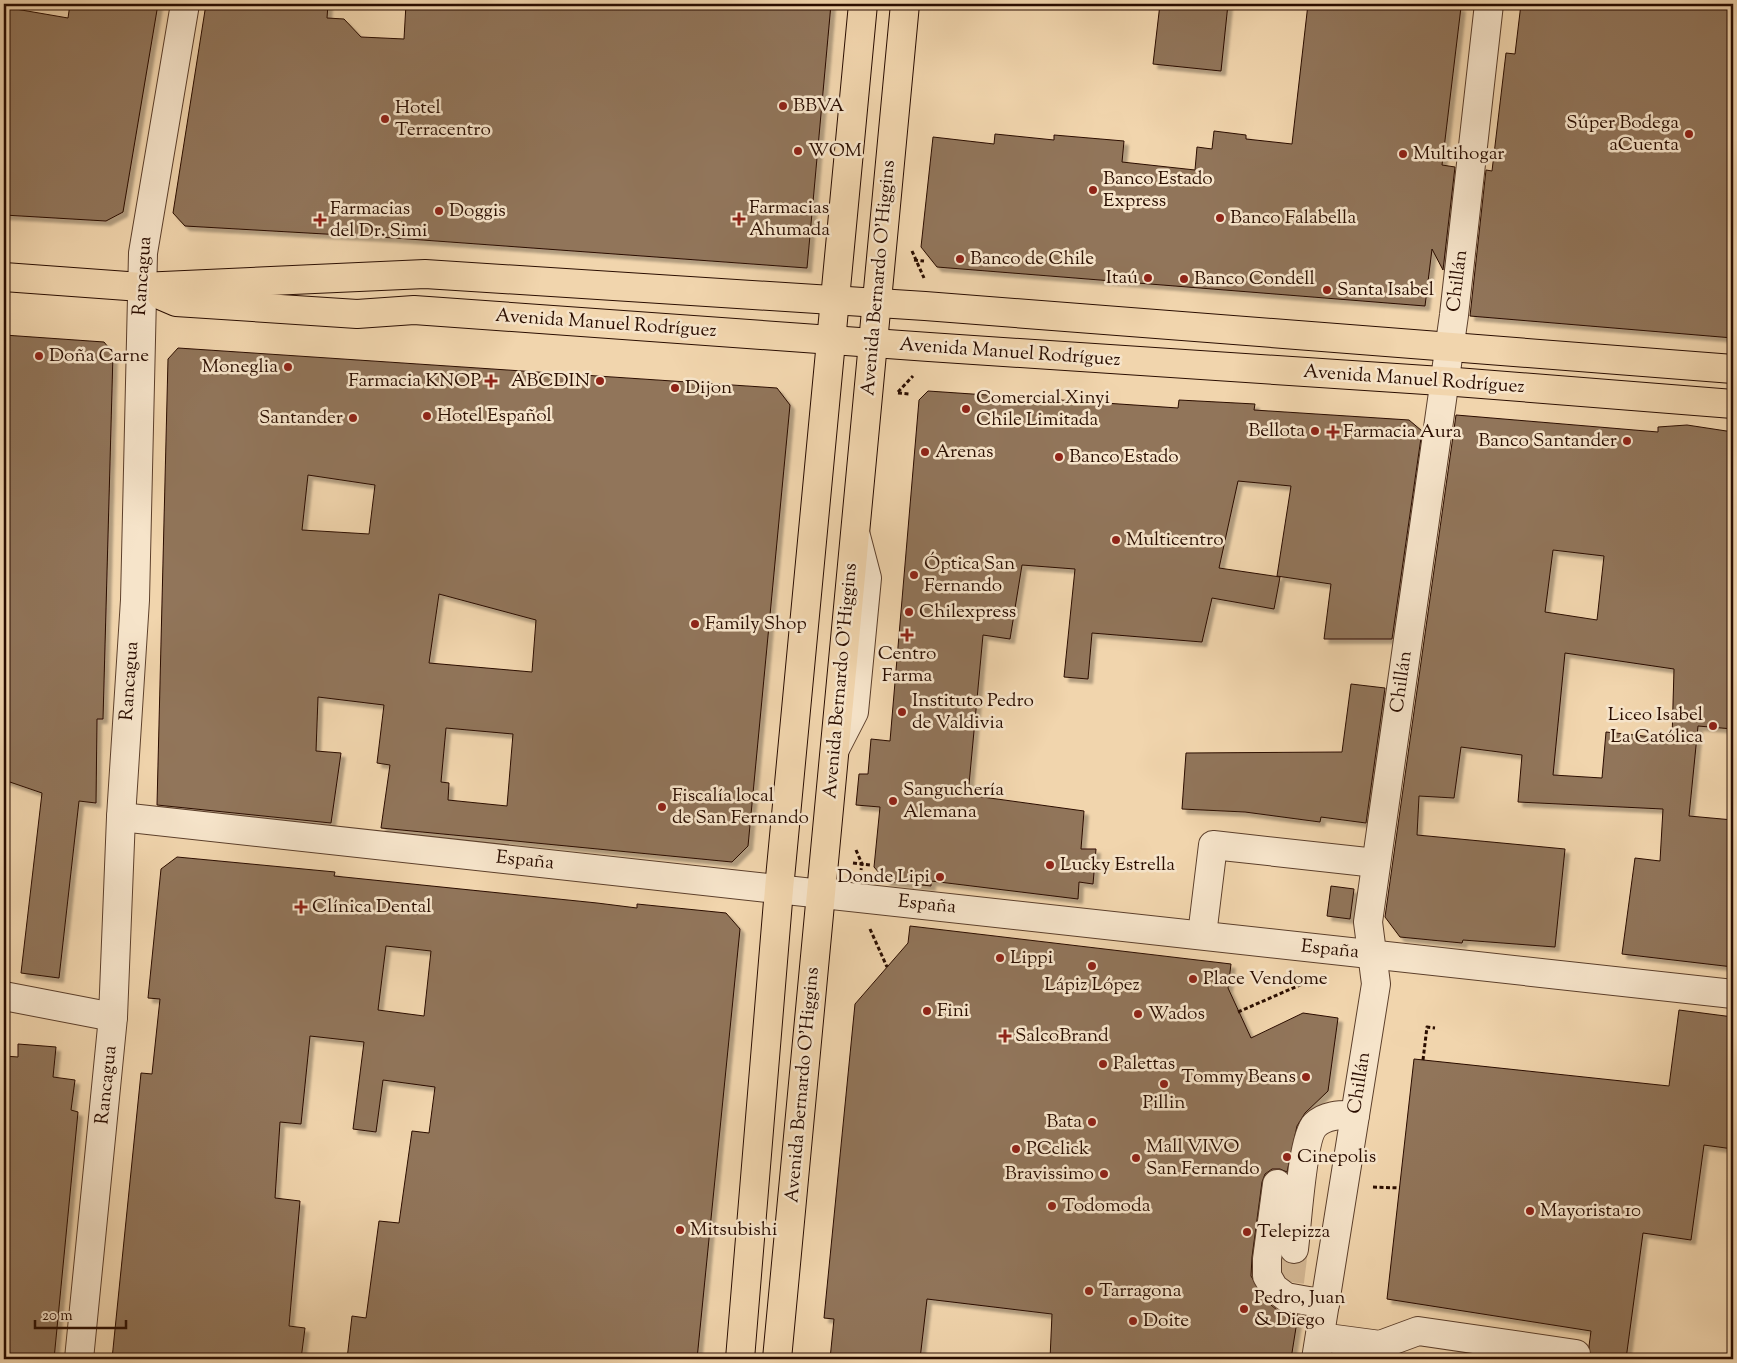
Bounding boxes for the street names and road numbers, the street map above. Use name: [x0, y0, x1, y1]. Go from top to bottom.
street label: Avenida Bernardo O'Higgins: [855, 159, 903, 397]
street label: Rancagua: [127, 235, 159, 317]
street label: Chillán: [1441, 248, 1475, 314]
street label: Avenida Manuel Rodríguez: [494, 303, 718, 345]
street label: Avenida Manuel Rodríguez: [898, 332, 1122, 374]
street label: Avenida Manuel Rodríguez: [1302, 359, 1526, 401]
street label: Avenida Bernardo O'Higgins: [817, 562, 865, 800]
street label: Rancagua: [114, 640, 146, 722]
street label: Chillán: [1384, 649, 1420, 715]
street label: España: [495, 845, 556, 877]
street label: España: [897, 889, 958, 921]
street label: España: [1300, 934, 1361, 966]
street label: Avenida Bernardo O'Higgins: [779, 966, 827, 1204]
street label: Rancagua: [89, 1044, 125, 1126]
street label: Chillán: [1342, 1050, 1378, 1116]

